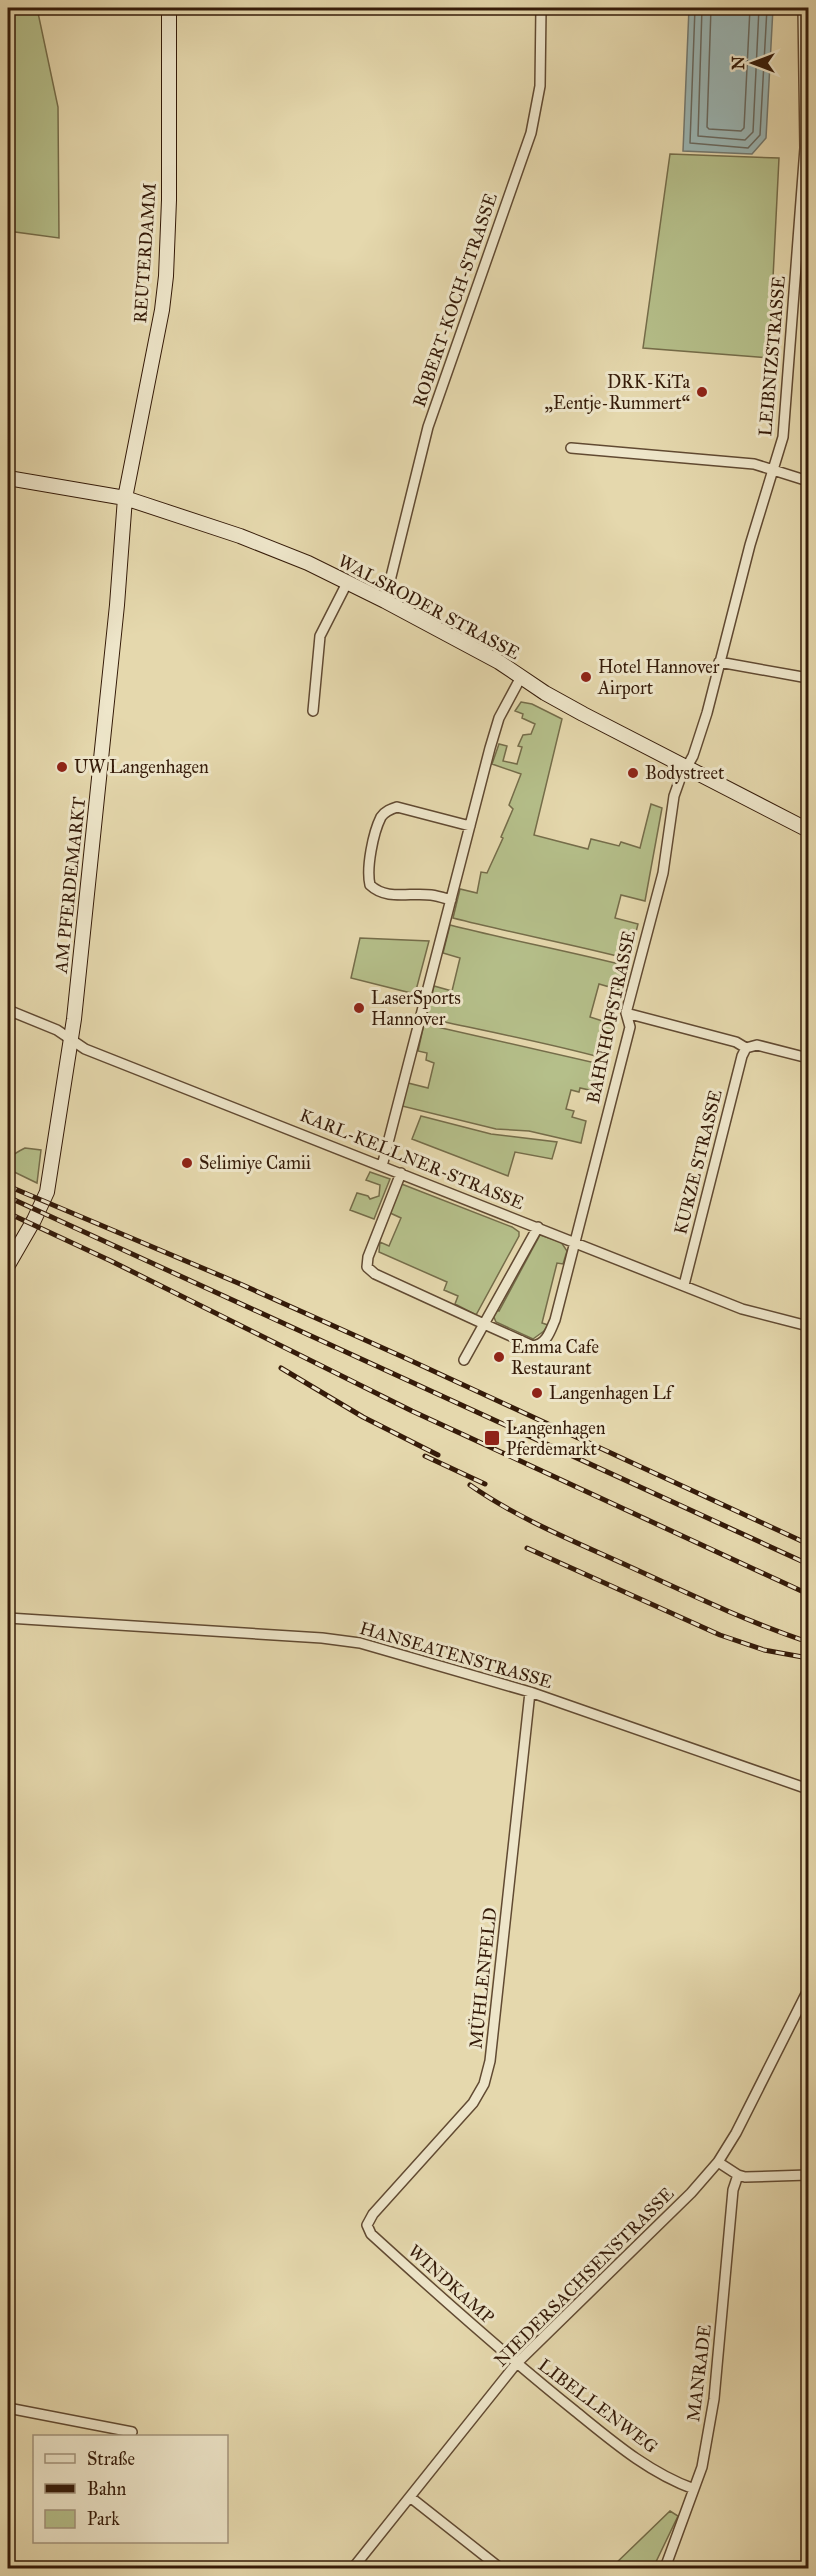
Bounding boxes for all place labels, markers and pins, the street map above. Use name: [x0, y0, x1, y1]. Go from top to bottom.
place label: DRK-KiTa „Eentje-Rummert“: [545, 371, 690, 414]
marker: DRK-KiTa „Eentje-Rummert“: [695, 385, 709, 399]
place label: Hotel Hannover Airport: [597, 656, 720, 699]
marker: Hotel Hannover Airport: [579, 670, 593, 684]
place label: UW Langenhagen: [74, 756, 209, 779]
marker: UW Langenhagen: [55, 760, 69, 774]
place label: Bodystreet: [645, 762, 725, 784]
marker: Bodystreet: [626, 766, 640, 780]
place label: LaserSports Hannover: [371, 987, 461, 1030]
marker: LaserSports Hannover: [352, 1001, 366, 1015]
place label: Selimiye Camii: [199, 1152, 311, 1174]
marker: Selimiye Camii: [180, 1156, 194, 1170]
place label: Emma Cafe Restaurant: [511, 1336, 599, 1379]
marker: Emma Cafe Restaurant: [492, 1350, 506, 1364]
place label: Langenhagen Lf: [549, 1382, 675, 1405]
marker: Langenhagen Lf: [530, 1386, 544, 1400]
place label: Langenhagen Pferdemarkt: [506, 1417, 606, 1460]
marker: Langenhagen Pferdemarkt: [483, 1429, 501, 1447]

